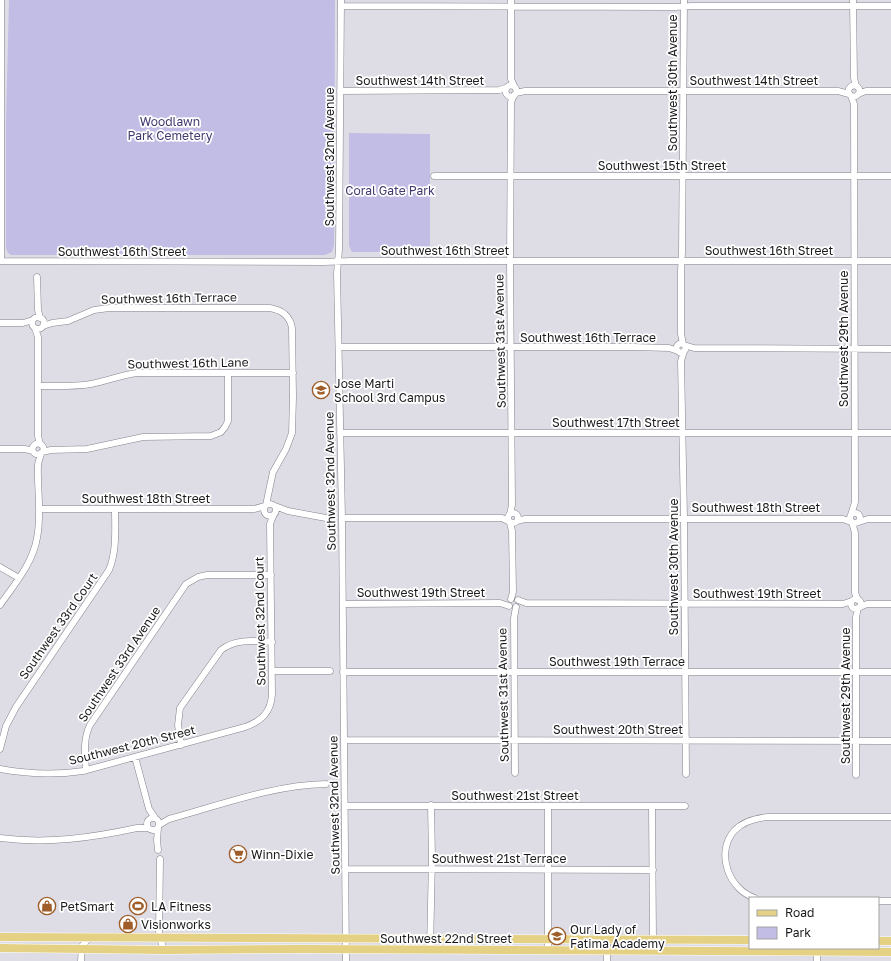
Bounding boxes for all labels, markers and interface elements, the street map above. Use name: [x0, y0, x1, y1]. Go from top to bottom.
street label: Southwest 30th Avenue: [665, 15, 680, 151]
street label: Southwest 14th Street: [356, 73, 485, 88]
street label: Southwest 14th Street: [690, 73, 819, 88]
street label: Southwest 32nd Avenue: [322, 87, 337, 227]
park label: Woodlawn Park Cemetery: [127, 114, 213, 143]
street label: Southwest 15th Street: [598, 158, 726, 173]
park label: Coral Gate Park: [345, 183, 435, 198]
street label: Southwest 16th Street: [381, 243, 510, 258]
street label: Southwest 16th Street: [705, 243, 834, 258]
street label: Southwest 16th Street: [58, 244, 187, 259]
street label: Southwest 29th Avenue: [836, 271, 851, 407]
street label: Southwest 31st Avenue: [491, 274, 509, 408]
street label: Southwest 16th Terrace: [101, 289, 237, 307]
street label: Southwest 16th Terrace: [520, 330, 656, 345]
street label: Southwest 16th Lane: [127, 354, 249, 372]
place label: Jose Marti School 3rd Campus: [334, 376, 445, 405]
school or university icon: Jose Marti School 3rd Campus: [311, 380, 331, 400]
street label: Southwest 32nd Avenue: [321, 411, 339, 551]
street label: Southwest 17th Street: [552, 415, 680, 430]
street label: Southwest 18th Street: [82, 491, 211, 506]
street label: Southwest 30th Avenue: [666, 499, 681, 635]
street label: Southwest 18th Street: [692, 500, 821, 515]
street label: Southwest 32nd Court: [251, 556, 269, 686]
street label: Southwest 33rd Court: [16, 570, 100, 682]
street label: Southwest 19th Street: [357, 585, 486, 600]
street label: Southwest 19th Street: [693, 586, 822, 601]
street label: Southwest 33rd Avenue: [75, 603, 163, 725]
street label: Southwest 31st Avenue: [494, 628, 512, 762]
street label: Southwest 29th Avenue: [838, 628, 853, 764]
street label: Southwest 19th Terrace: [549, 654, 685, 669]
street label: Southwest 20th Street: [67, 722, 197, 768]
street label: Southwest 20th Street: [553, 722, 683, 737]
street label: Southwest 32nd Avenue: [325, 735, 343, 875]
street label: Southwest 21st Street: [451, 788, 579, 803]
supermarket icon: Winn-Dixie: [228, 844, 248, 864]
place label: Winn-Dixie: [251, 847, 313, 862]
street label: Southwest 21st Terrace: [432, 851, 566, 866]
shop icon: PetSmart: [37, 896, 57, 916]
sports icon: LA Fitness: [128, 896, 148, 916]
legend: [749, 897, 879, 949]
place label: PetSmart: [60, 899, 115, 914]
place label: LA Fitness: [151, 899, 211, 914]
text: Road: [785, 905, 814, 920]
shop icon: Visionworks: [118, 914, 138, 934]
place label: Visionworks: [141, 917, 211, 932]
place label: Our Lady of Fatima Academy: [570, 922, 665, 951]
text: Park: [785, 925, 811, 940]
school or university icon: Our Lady of Fatima Academy: [547, 926, 567, 946]
street label: Southwest 22nd Street: [380, 931, 512, 946]

